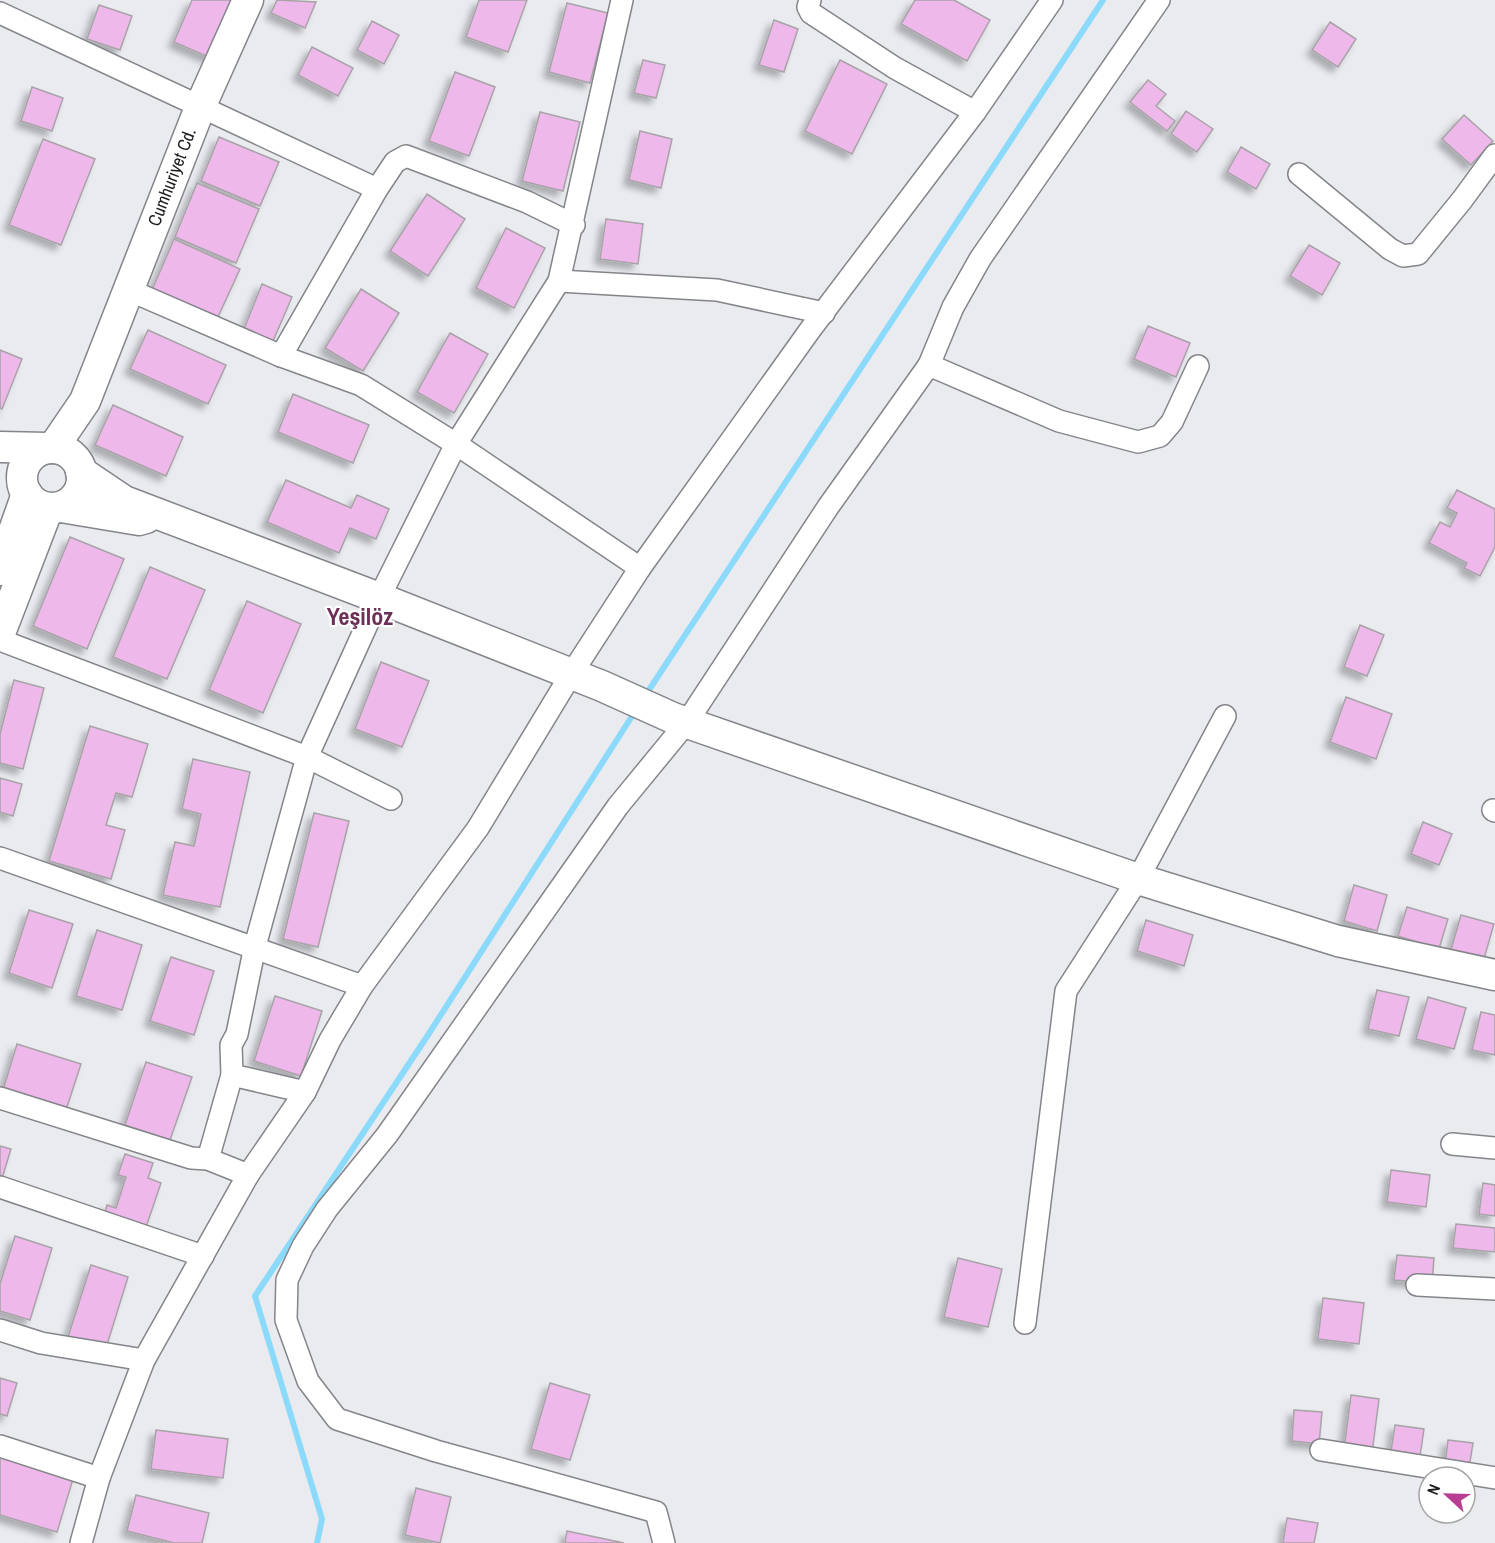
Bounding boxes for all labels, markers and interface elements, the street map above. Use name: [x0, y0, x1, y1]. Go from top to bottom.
street label: Cumhuriyet Cd.: [141, 124, 202, 230]
district label: Yeşilöz: [327, 600, 393, 632]
north arrow: [1417, 1465, 1477, 1525]
text: N: [1421, 1481, 1445, 1498]

